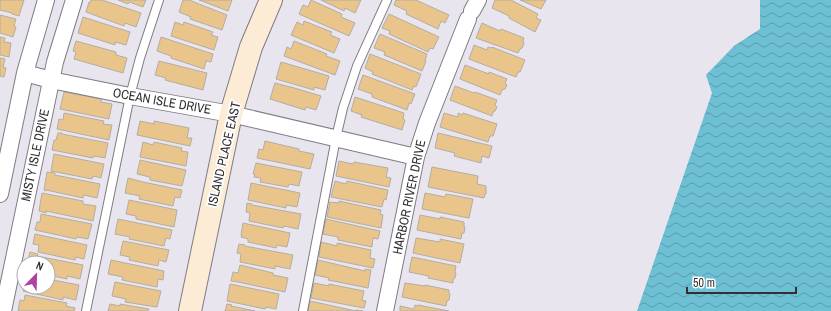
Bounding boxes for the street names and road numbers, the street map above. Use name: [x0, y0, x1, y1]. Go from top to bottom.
street label: OCEAN ISLE DRIVE: [112, 84, 212, 118]
street label: ISLAND PLACE EAST: [204, 99, 244, 208]
street label: MISTY ISLE DRIVE: [17, 107, 53, 203]
street label: HARBOR RIVER DRIVE: [389, 138, 429, 256]

